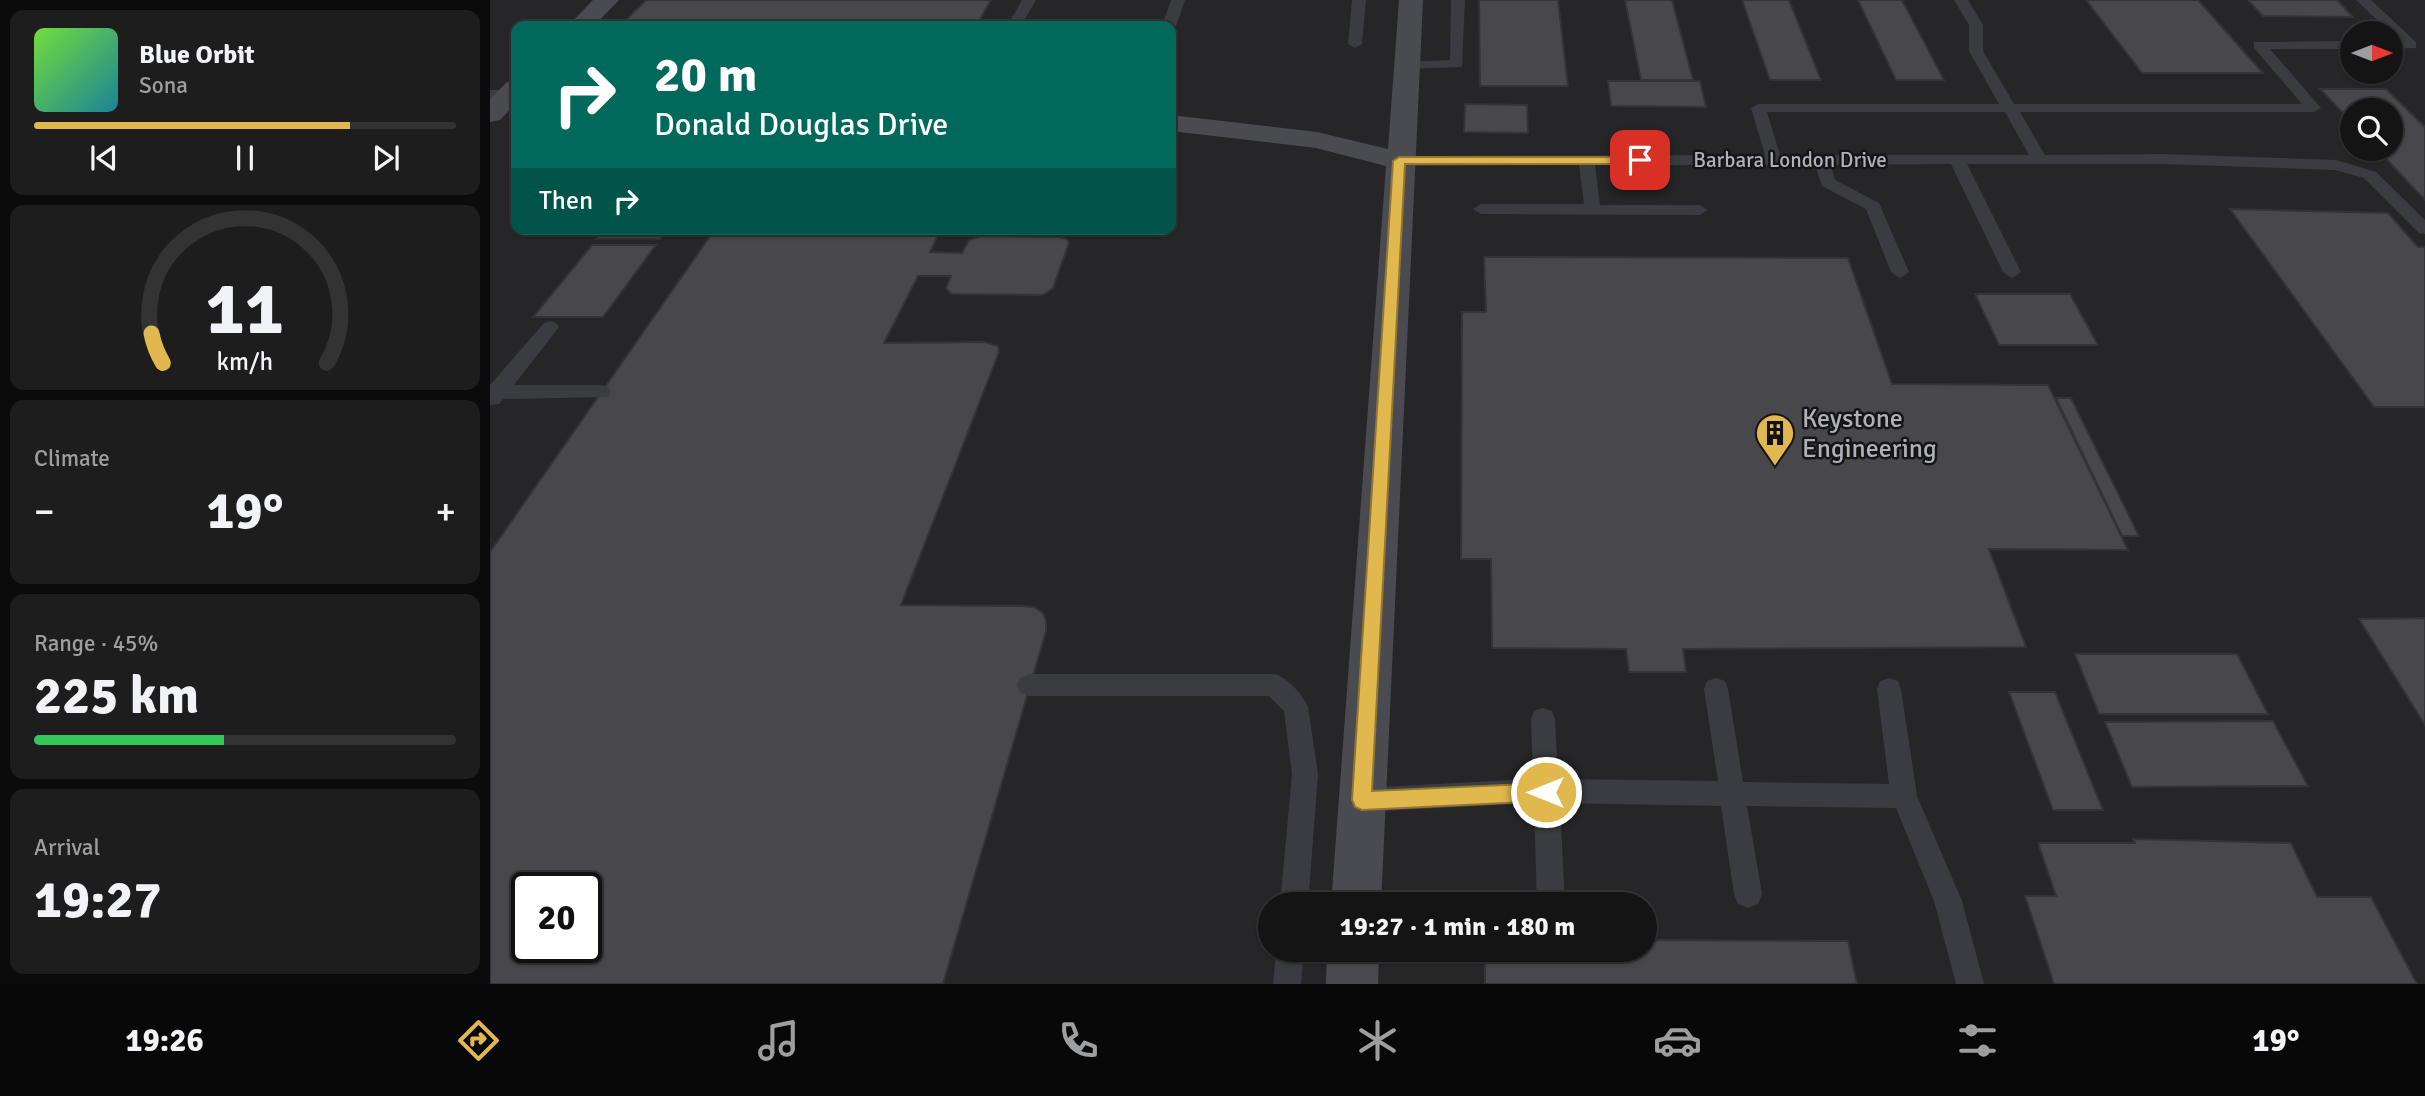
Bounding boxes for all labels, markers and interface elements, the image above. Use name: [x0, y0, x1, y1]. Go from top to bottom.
north arrow: [2340, 21, 2403, 84]
map controls: [2340, 21, 2403, 161]
text: Blue Orbit: [139, 39, 255, 71]
text: 20 m: [654, 45, 757, 105]
icon: right: [539, 49, 630, 140]
text: Sona: [139, 71, 188, 100]
button: search: [2340, 98, 2403, 161]
text: Donald Douglas Drive: [654, 105, 948, 144]
pin: [1610, 130, 1670, 190]
icon: previous: [85, 139, 123, 177]
icon: pause: [226, 139, 264, 177]
icon: next: [367, 139, 405, 177]
icon: arrive: [1621, 141, 1659, 179]
street label: Barbara London Drive: [1693, 147, 1887, 173]
icon: right: [607, 182, 645, 220]
text: Then: [539, 185, 593, 217]
text: 11: [206, 266, 284, 355]
text: km/h: [217, 346, 273, 377]
place label: Keystone Engineering: [1802, 403, 1937, 465]
building icon: Keystone Engineering: [1754, 412, 1796, 467]
text: Climate: [34, 444, 110, 473]
text: 19°: [207, 479, 283, 543]
text: −: [34, 488, 55, 535]
text: +: [435, 488, 456, 535]
text: Range · 45%: [34, 629, 158, 658]
text: 225 km: [34, 664, 199, 728]
position arrow: [1509, 755, 1583, 829]
text: Arrival: [34, 833, 100, 862]
text: 19:27: [34, 868, 162, 932]
speed limit sign: 20: [511, 872, 602, 963]
text: 19:27 · 1 min · 180 m: [1340, 911, 1575, 943]
icon: directions: [454, 1016, 503, 1065]
icon: music: [754, 1016, 803, 1065]
icon: phone: [1054, 1016, 1103, 1065]
icon: climate: [1353, 1016, 1402, 1065]
icon: car: [1653, 1016, 1702, 1065]
icon: filters: [1953, 1016, 2002, 1065]
text: 19:26: [125, 1021, 204, 1060]
text: 19°: [2252, 1021, 2300, 1060]

